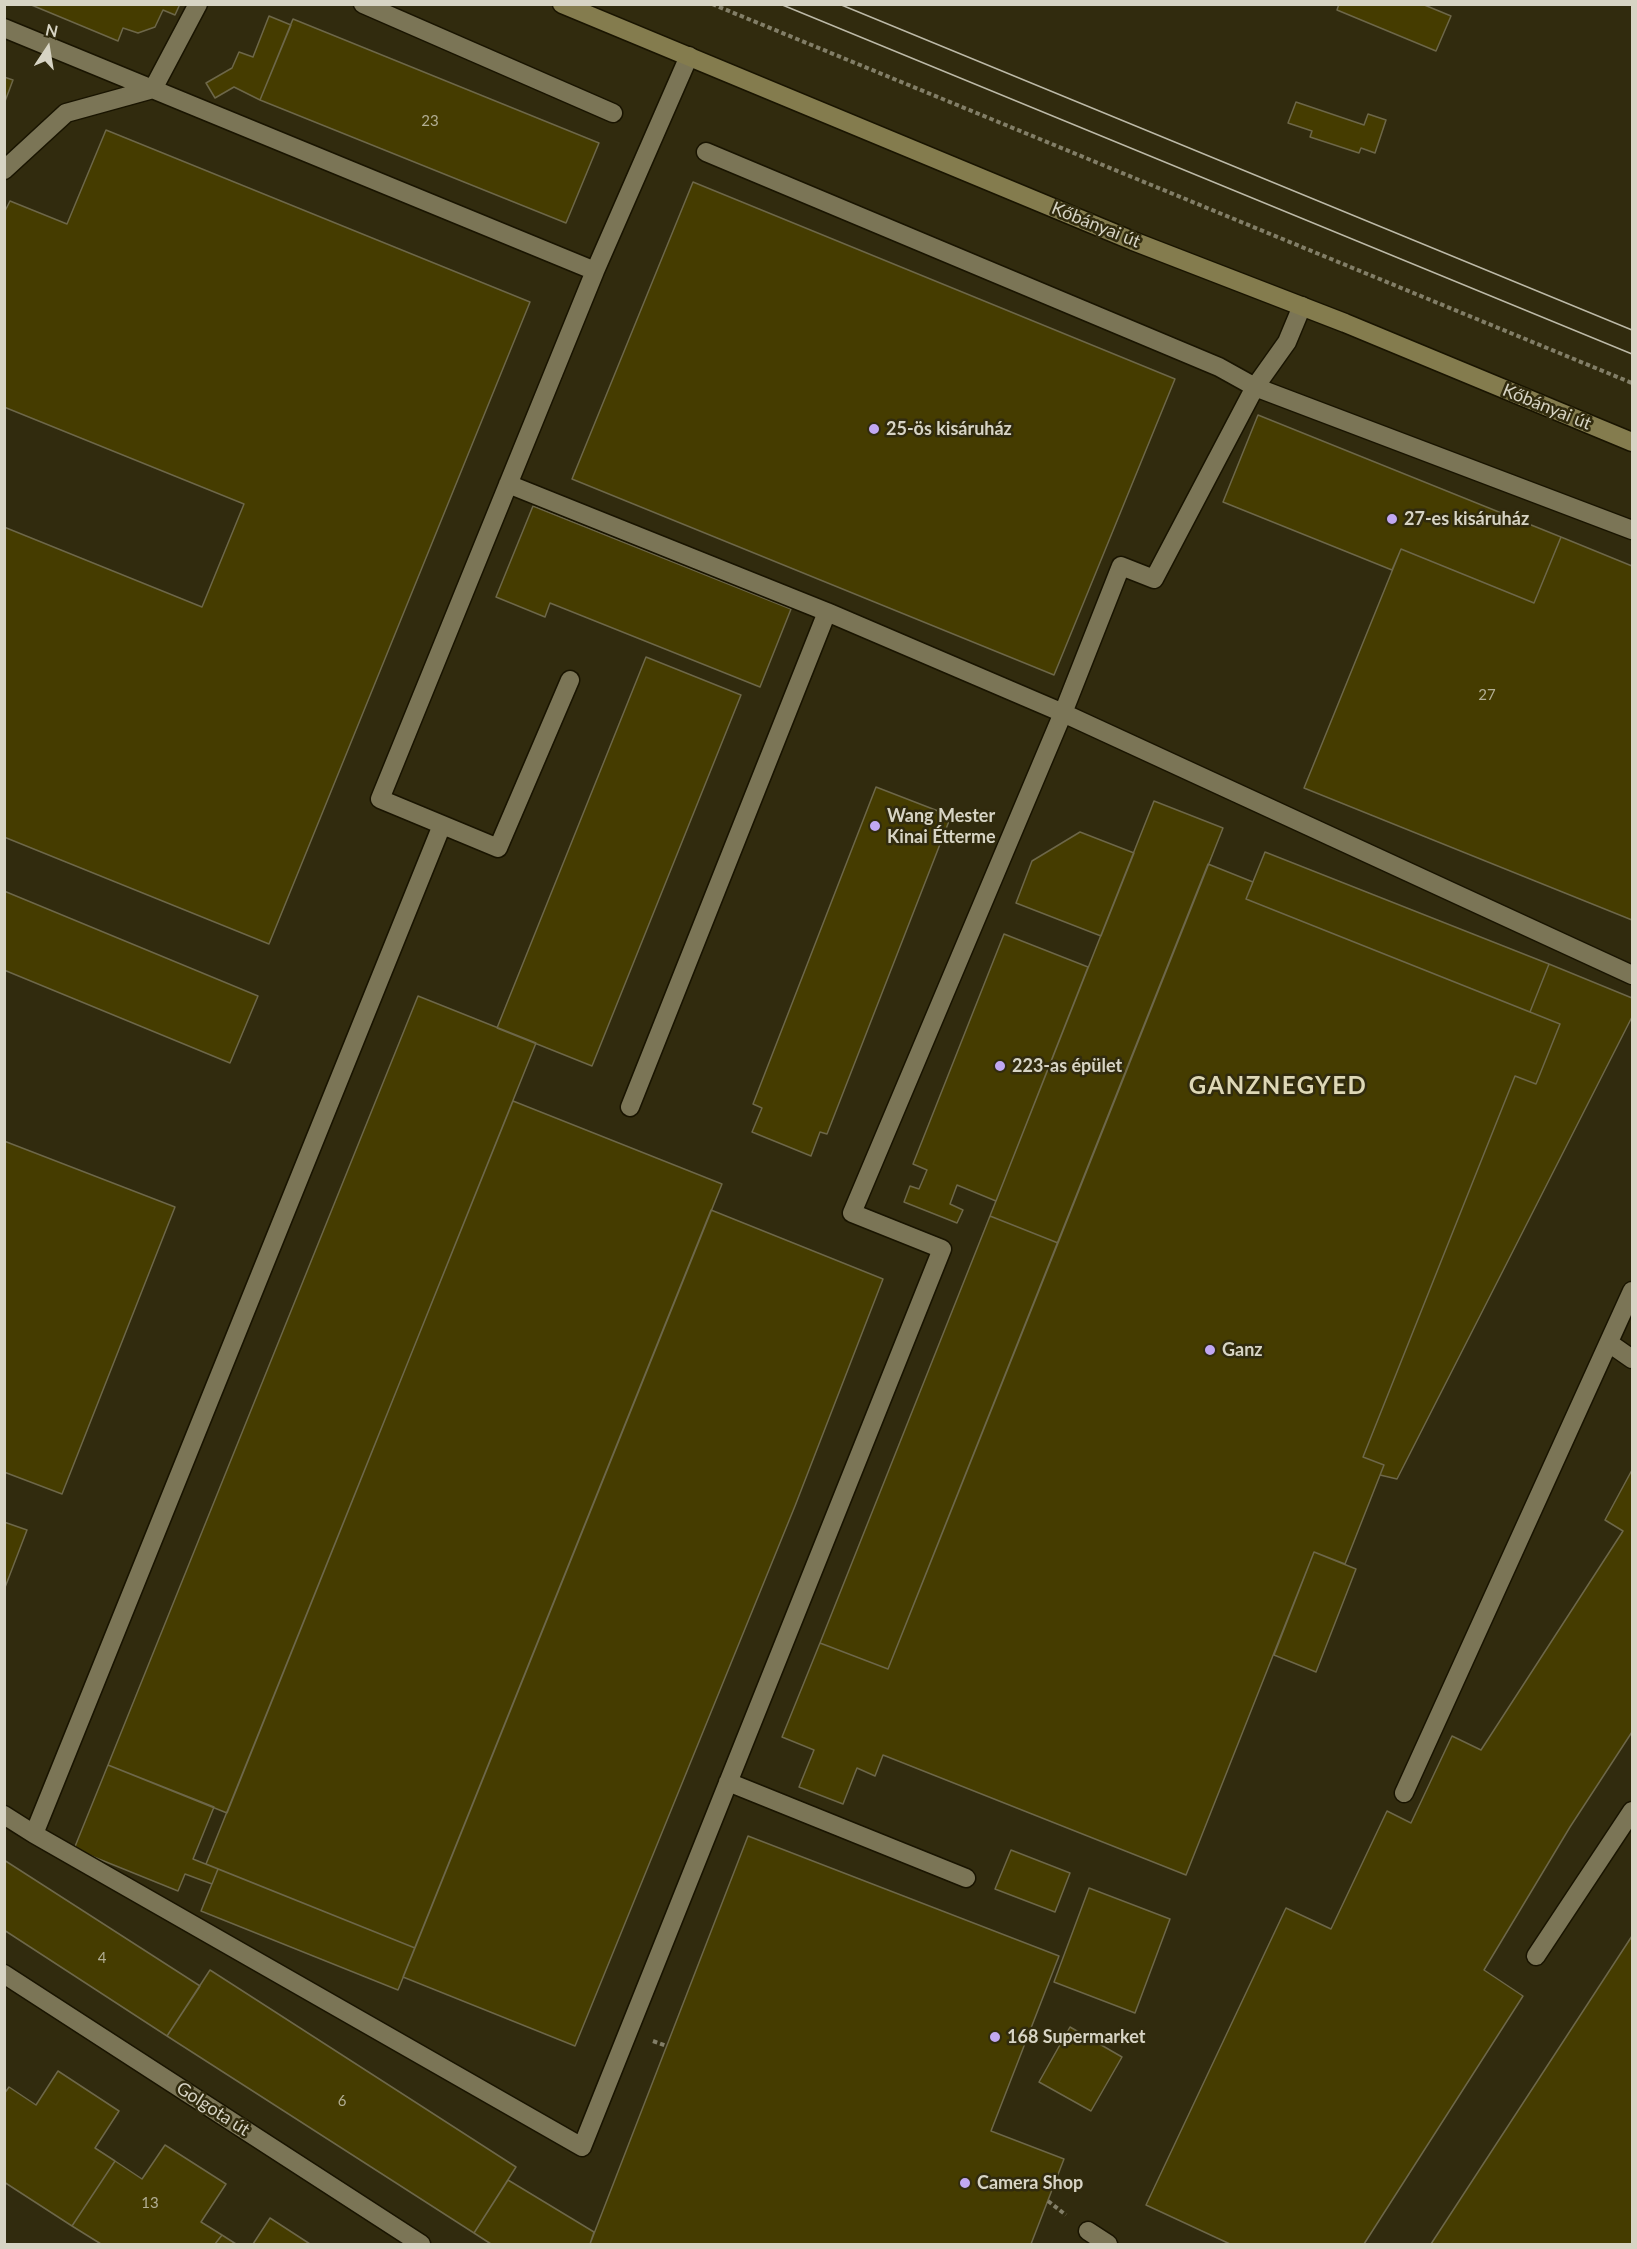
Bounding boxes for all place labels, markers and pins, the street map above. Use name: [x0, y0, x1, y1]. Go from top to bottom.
place label: 25-ös kisáruház: [886, 418, 1012, 440]
marker: 25-ös kisáruház: [867, 422, 881, 436]
place label: 27-es kisáruház: [1404, 508, 1529, 530]
marker: 27-es kisáruház: [1385, 512, 1399, 526]
place label: Wang Mester Kinai Étterme: [887, 805, 996, 848]
marker: Wang Mester Kinai Étterme: [868, 819, 882, 833]
place label: 223-as épület: [1012, 1055, 1122, 1077]
marker: 223-as épület: [993, 1059, 1007, 1073]
place label: Ganz: [1222, 1339, 1263, 1361]
marker: Ganz: [1203, 1343, 1217, 1357]
place label: 168 Supermarket: [1007, 2026, 1145, 2048]
marker: 168 Supermarket: [988, 2030, 1002, 2044]
place label: Camera Shop: [977, 2172, 1083, 2194]
marker: Camera Shop: [958, 2176, 972, 2190]

